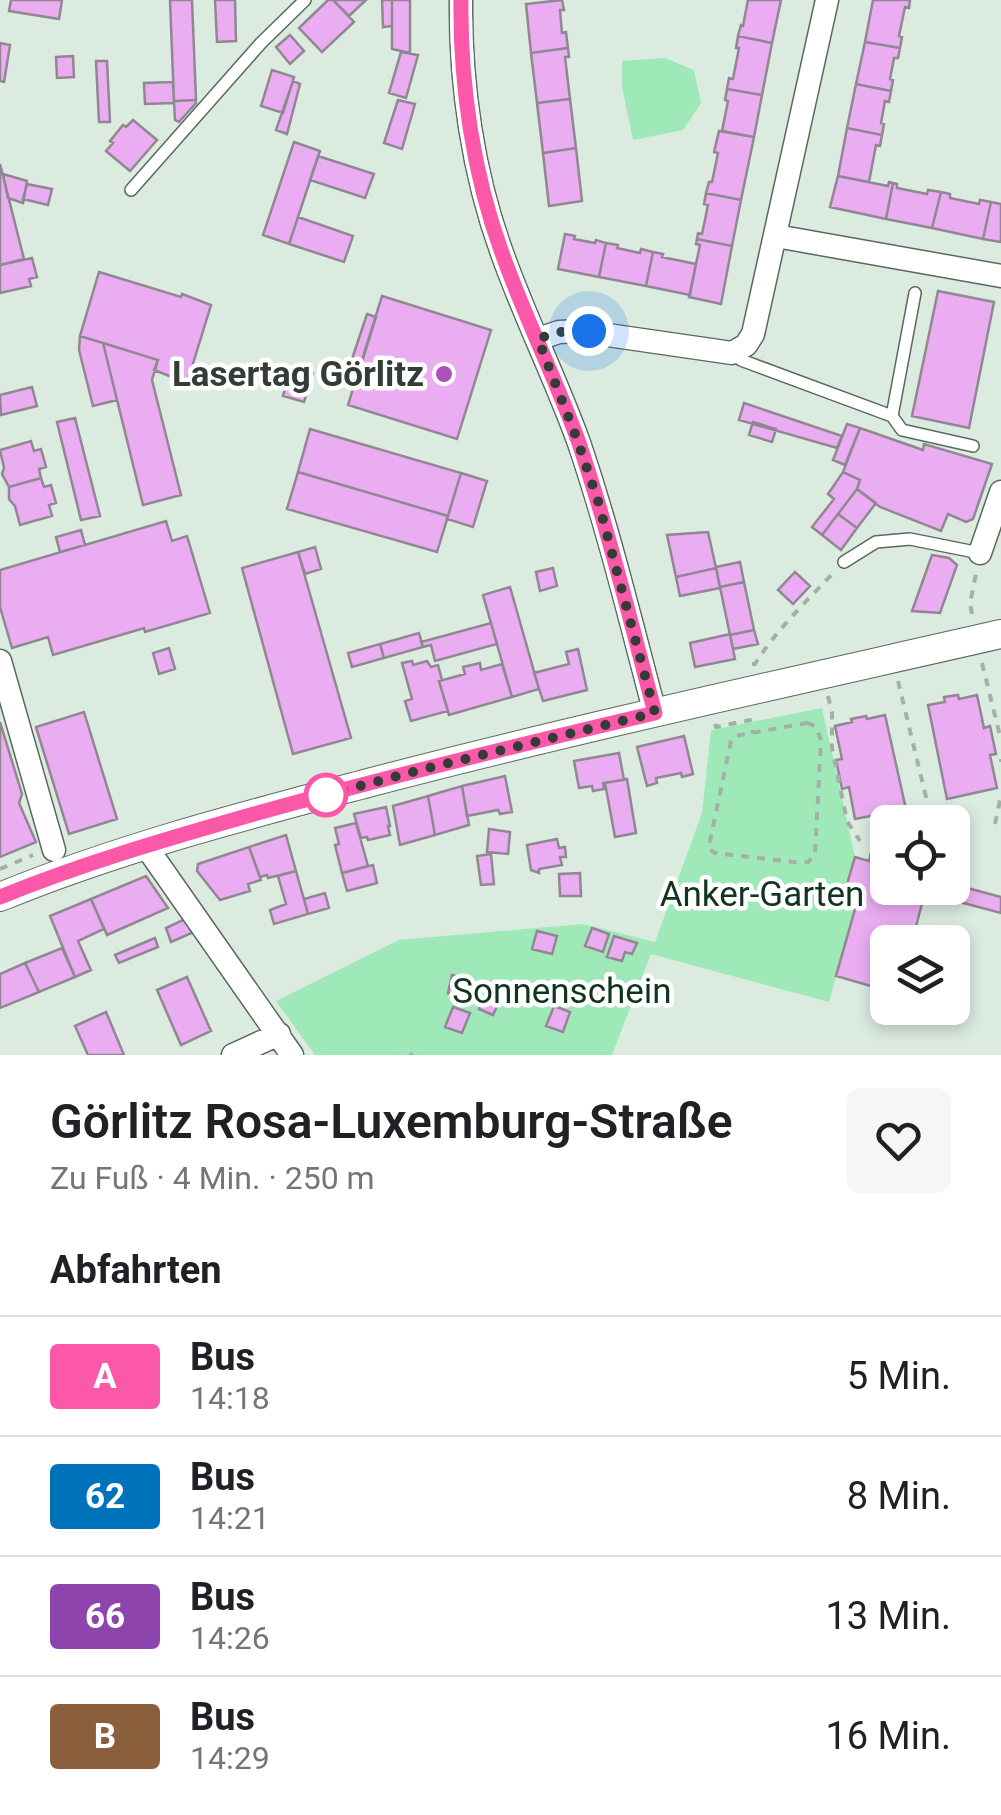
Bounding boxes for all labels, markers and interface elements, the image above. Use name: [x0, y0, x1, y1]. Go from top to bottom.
your location: [564, 306, 614, 356]
place label: Lasertag Görlitz: [172, 354, 424, 395]
marker: Lasertag Görlitz: [433, 363, 455, 385]
unlabelled marker: [305, 774, 347, 816]
map controls: [870, 805, 970, 1025]
button: locate: [870, 805, 970, 905]
park label: Anker-Garten: [660, 874, 864, 915]
button: layers: [870, 925, 970, 1025]
park label: Sonnenschein: [452, 971, 672, 1012]
button: heart: [846, 1088, 951, 1193]
text: Görlitz Rosa-Luxemburg-Straße: [50, 1093, 733, 1150]
text: Zu Fuß · 4 Min. · 250 m: [50, 1159, 375, 1197]
text: Abfahrten: [50, 1248, 222, 1292]
text: Bus: [190, 1335, 255, 1379]
text: 5 Min.: [847, 1354, 951, 1398]
text: A: [93, 1356, 117, 1397]
text: 14:18: [190, 1379, 270, 1417]
text: Bus: [190, 1455, 255, 1499]
text: 8 Min.: [847, 1474, 951, 1518]
text: 62: [85, 1476, 125, 1517]
text: 14:21: [190, 1499, 270, 1537]
text: Bus: [190, 1575, 255, 1619]
text: 13 Min.: [825, 1594, 951, 1638]
text: 66: [85, 1596, 125, 1637]
text: 14:26: [190, 1619, 270, 1657]
text: Bus: [190, 1695, 255, 1739]
text: 16 Min.: [825, 1714, 951, 1758]
text: B: [94, 1716, 116, 1757]
text: 14:29: [190, 1739, 270, 1777]

